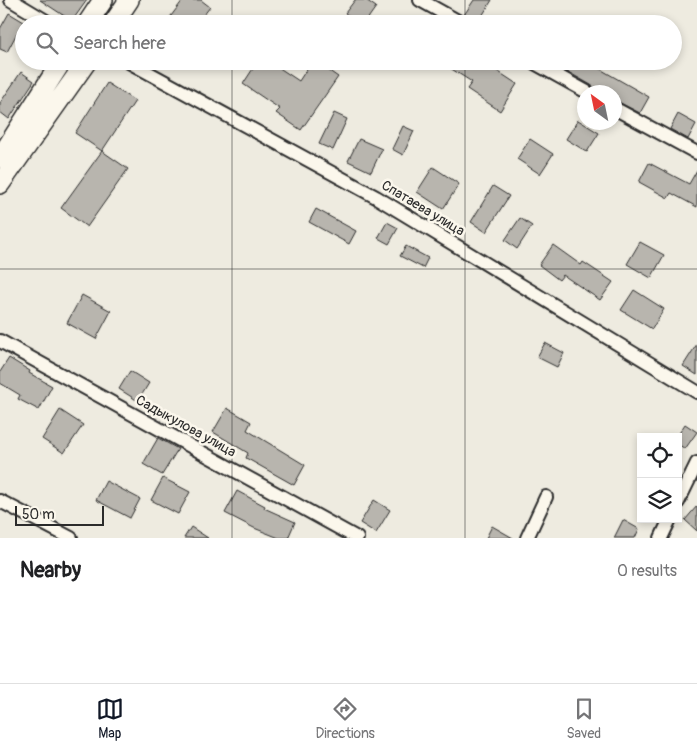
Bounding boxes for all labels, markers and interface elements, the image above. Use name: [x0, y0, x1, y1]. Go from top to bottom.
search box: [15, 15, 682, 70]
icon: search: [33, 29, 61, 57]
text: Search here: [73, 31, 166, 55]
north arrow: [577, 85, 622, 130]
street label: Спатаева улица: [378, 177, 468, 239]
street label: Садыкулова улица: [133, 391, 239, 461]
map controls: [637, 433, 682, 523]
button: locate: [637, 433, 682, 478]
button: layers: [637, 478, 682, 523]
scale bar: [15, 503, 104, 526]
text: 50 m: [22, 506, 55, 523]
text: Nearby: [20, 557, 81, 584]
text: 0 results: [617, 561, 677, 581]
tab: Map: [96, 695, 124, 742]
tab: Directions: [315, 695, 375, 742]
tab: Saved: [566, 695, 601, 742]

